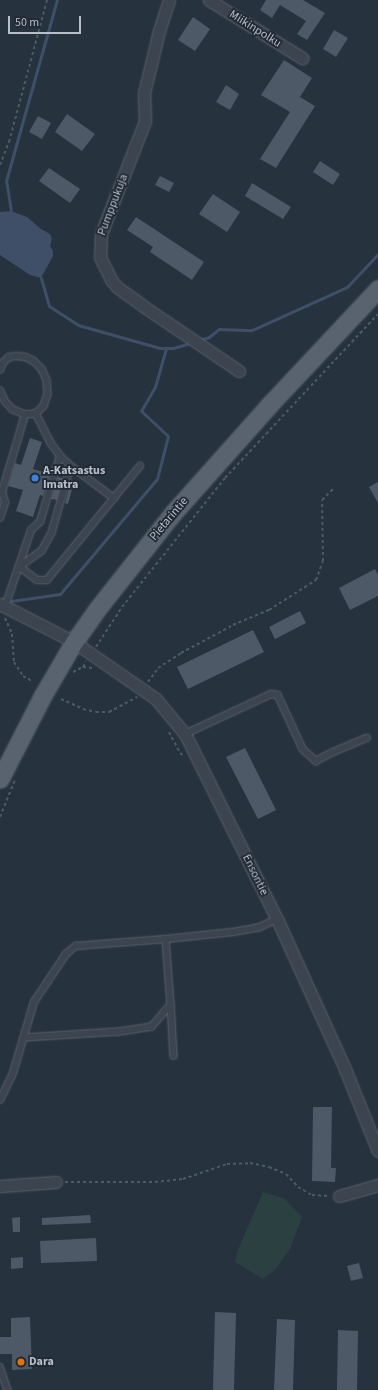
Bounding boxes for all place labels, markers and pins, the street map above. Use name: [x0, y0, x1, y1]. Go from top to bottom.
place label: A-Katsastus Imatra: [43, 464, 105, 492]
marker: A-Katsastus Imatra: [30, 473, 40, 483]
place label: Dara: [29, 1355, 54, 1369]
marker: Dara: [16, 1357, 26, 1367]

